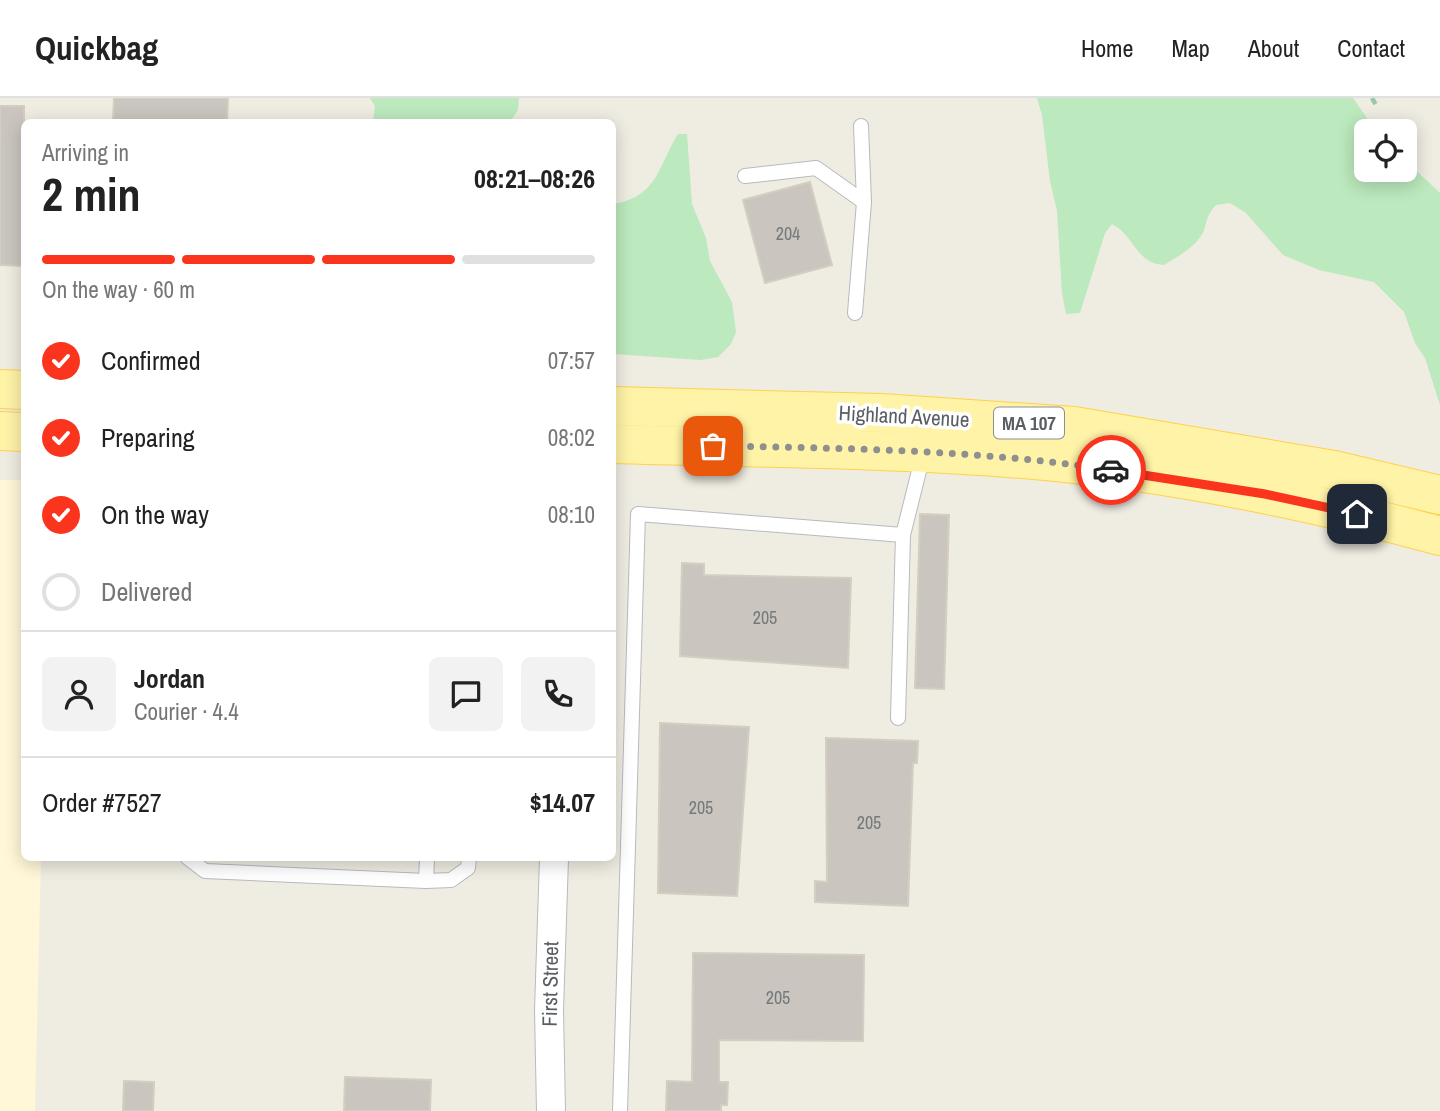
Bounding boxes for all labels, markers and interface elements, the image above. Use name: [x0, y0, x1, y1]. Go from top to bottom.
text: Quickbag: [35, 26, 158, 70]
text: Home: [1081, 32, 1133, 64]
text: Map: [1171, 32, 1210, 64]
text: About: [1248, 32, 1299, 64]
text: Contact: [1337, 32, 1405, 64]
map controls: [1354, 119, 1417, 182]
button: locate: [1354, 119, 1417, 182]
text: Arriving in: [42, 137, 129, 168]
text: 08:21–08:26: [474, 161, 595, 196]
text: 2 min: [42, 163, 141, 225]
house number: 204: [776, 221, 800, 246]
text: On the way · 60 m: [42, 274, 195, 305]
icon: check: [42, 342, 80, 380]
text: Confirmed: [101, 343, 201, 378]
text: 07:57: [548, 345, 595, 376]
street label: Highland Avenue: [838, 398, 970, 434]
road number: MA 107: [994, 408, 1064, 438]
pin: [683, 416, 743, 476]
icon: check: [42, 419, 80, 457]
text: Preparing: [101, 420, 195, 455]
text: 08:02: [548, 422, 595, 453]
icon: bag: [694, 427, 732, 465]
courier: [1076, 435, 1146, 505]
icon: car: [1092, 451, 1130, 489]
pin: [1327, 484, 1387, 544]
icon: home: [1338, 495, 1376, 533]
icon: check: [42, 496, 80, 534]
text: On the way: [101, 497, 209, 532]
text: 08:10: [548, 499, 595, 530]
text: Delivered: [101, 574, 192, 609]
house number: 205: [753, 605, 777, 630]
button: person: [42, 657, 116, 731]
button: chat: [429, 657, 503, 731]
button: phone: [521, 657, 595, 731]
text: Jordan: [134, 661, 205, 696]
text: Courier · 4.4: [134, 696, 239, 727]
text: Order #7527: [42, 785, 162, 820]
text: $14.07: [530, 785, 595, 820]
house number: 205: [689, 795, 713, 820]
house number: 205: [857, 810, 881, 835]
street label: First Street: [535, 941, 565, 1027]
house number: 205: [766, 985, 790, 1010]

